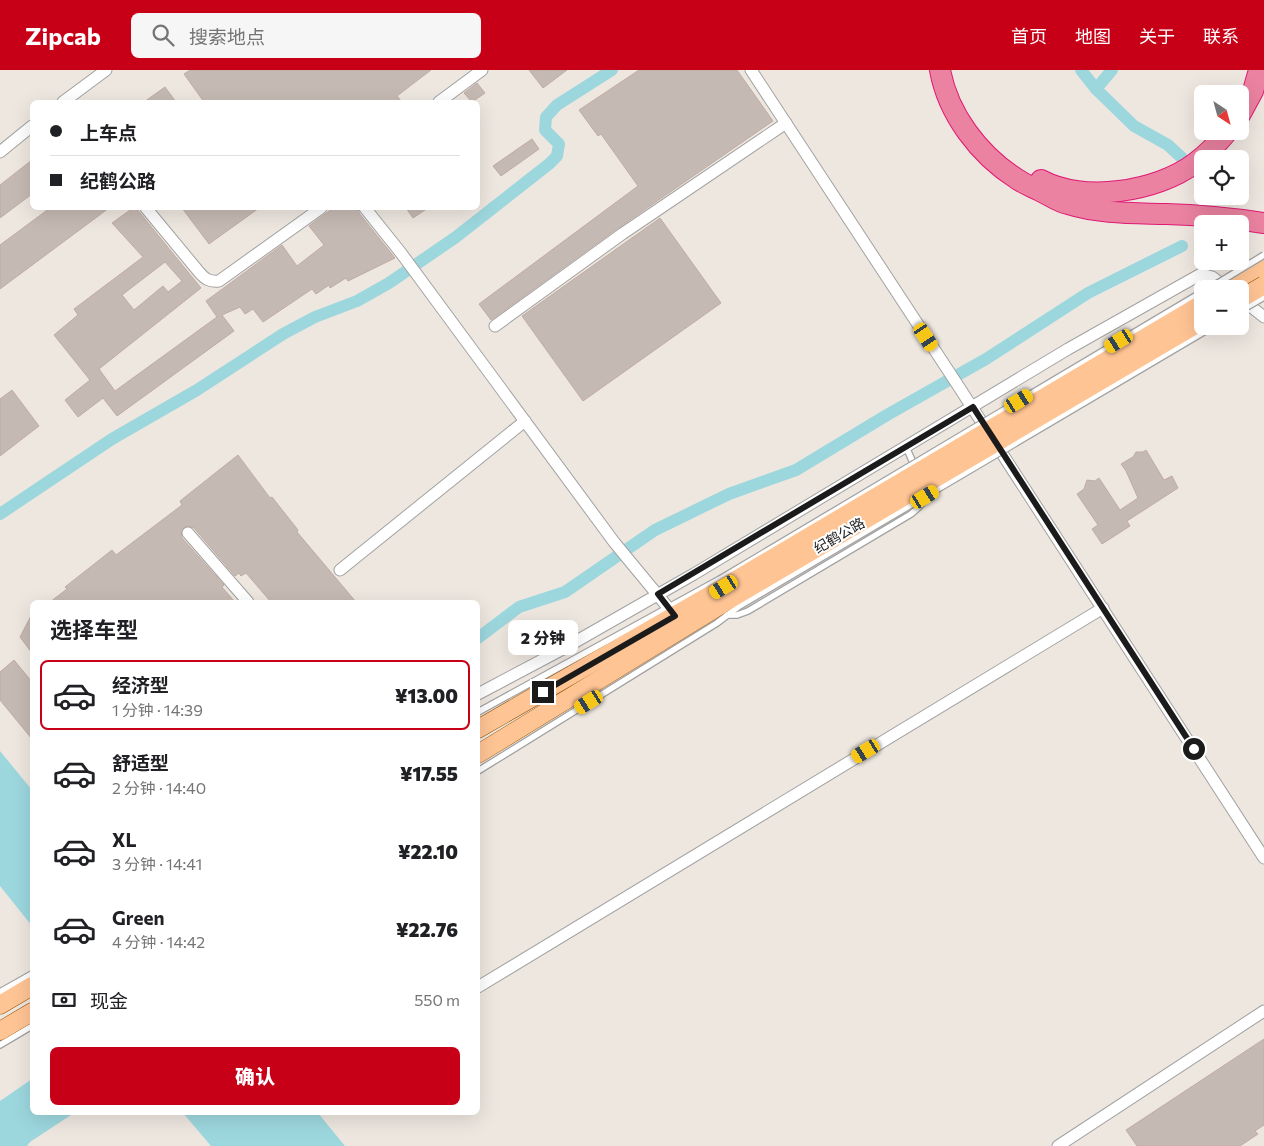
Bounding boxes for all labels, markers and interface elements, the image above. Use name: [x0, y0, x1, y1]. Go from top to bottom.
search box: [131, 13, 481, 58]
text: Zipcab: [25, 21, 101, 50]
icon: search: [149, 21, 177, 49]
text: 搜索地点: [189, 25, 265, 48]
text: 首页: [1011, 25, 1047, 47]
text: 地图: [1075, 25, 1111, 47]
text: 关于: [1139, 25, 1175, 47]
text: 联系: [1203, 25, 1239, 47]
north arrow: [1194, 85, 1249, 140]
map controls: [1194, 85, 1249, 335]
text: 上车点: [80, 121, 137, 144]
button: locate: [1194, 150, 1249, 205]
text: 纪鹤公路: [80, 169, 156, 192]
button: +: [1194, 215, 1249, 270]
button: −: [1194, 280, 1249, 335]
car: [911, 320, 940, 354]
car: [1102, 327, 1135, 355]
car: [1002, 387, 1035, 415]
car: [908, 483, 941, 511]
street label: 纪鹤公路: [811, 514, 867, 556]
car: [707, 573, 740, 601]
text: 选择车型: [50, 616, 138, 643]
callout: 2 分钟: [508, 620, 578, 654]
text: 2 分钟: [521, 628, 565, 647]
icon: car: [52, 673, 97, 718]
text: 经济型: [112, 673, 169, 696]
route end: [532, 681, 554, 703]
text: ¥13.00: [395, 684, 458, 707]
car: [572, 688, 605, 716]
text: 1 分钟 · 14:39: [112, 700, 203, 719]
car: [849, 737, 882, 765]
route start: [1183, 738, 1205, 760]
icon: car: [52, 751, 97, 796]
text: 舒适型: [112, 751, 169, 774]
text: ¥17.55: [400, 762, 458, 785]
text: 2 分钟 · 14:40: [112, 778, 206, 797]
text: XL: [112, 828, 137, 851]
icon: car: [52, 829, 97, 874]
text: ¥22.10: [398, 840, 458, 863]
text: 3 分钟 · 14:41: [112, 854, 202, 873]
text: Green: [112, 906, 164, 929]
icon: car: [52, 907, 97, 952]
text: ¥22.76: [396, 918, 458, 941]
text: 4 分钟 · 14:42: [112, 932, 205, 951]
icon: cash: [50, 986, 78, 1014]
text: 现金: [90, 989, 128, 1012]
text: 550 m: [414, 990, 460, 1009]
button: 确认: [50, 1047, 460, 1105]

